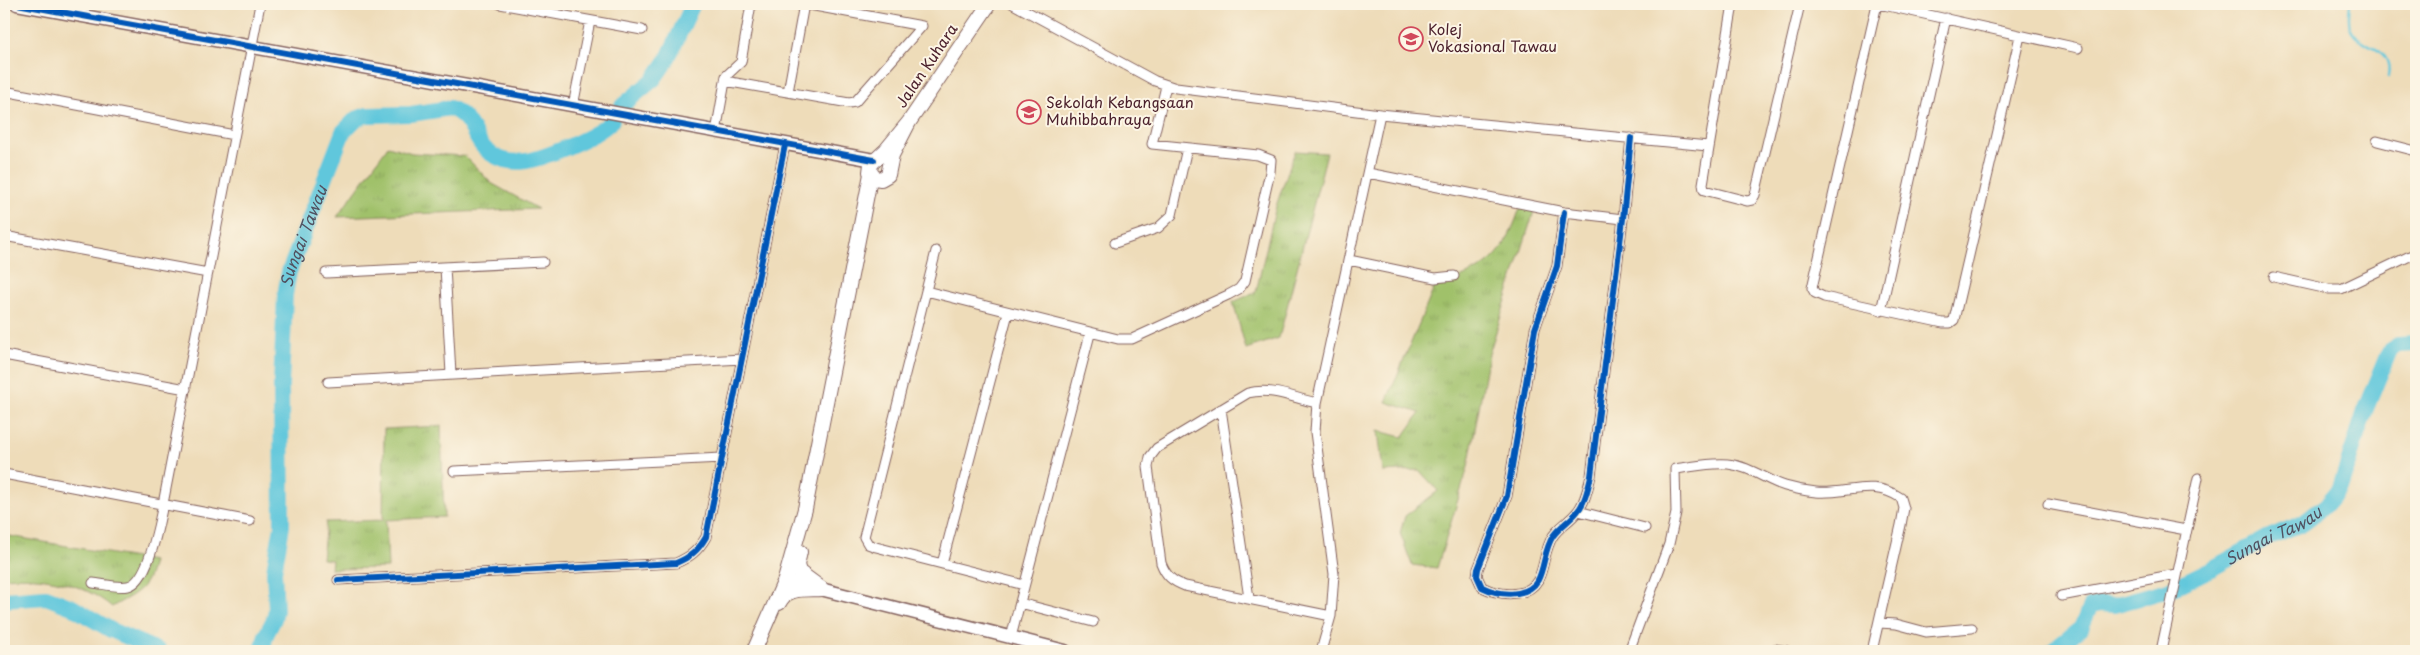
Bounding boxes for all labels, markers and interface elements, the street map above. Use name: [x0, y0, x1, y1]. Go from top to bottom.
place label: Kolej Vokasional Tawau: [1428, 17, 1557, 57]
street label: Jalan Kuhara: [889, 18, 963, 112]
school or university icon: Kolej Vokasional Tawau: [1398, 26, 1424, 52]
place label: Sekolah Kebangsaan Muhibbahraya: [1046, 90, 1194, 130]
school or university icon: Sekolah Kebangsaan Muhibbahraya: [1016, 99, 1042, 125]
water label: Sungai Tawau: [274, 180, 333, 289]
water label: Sungai Tawau: [2220, 499, 2328, 570]

